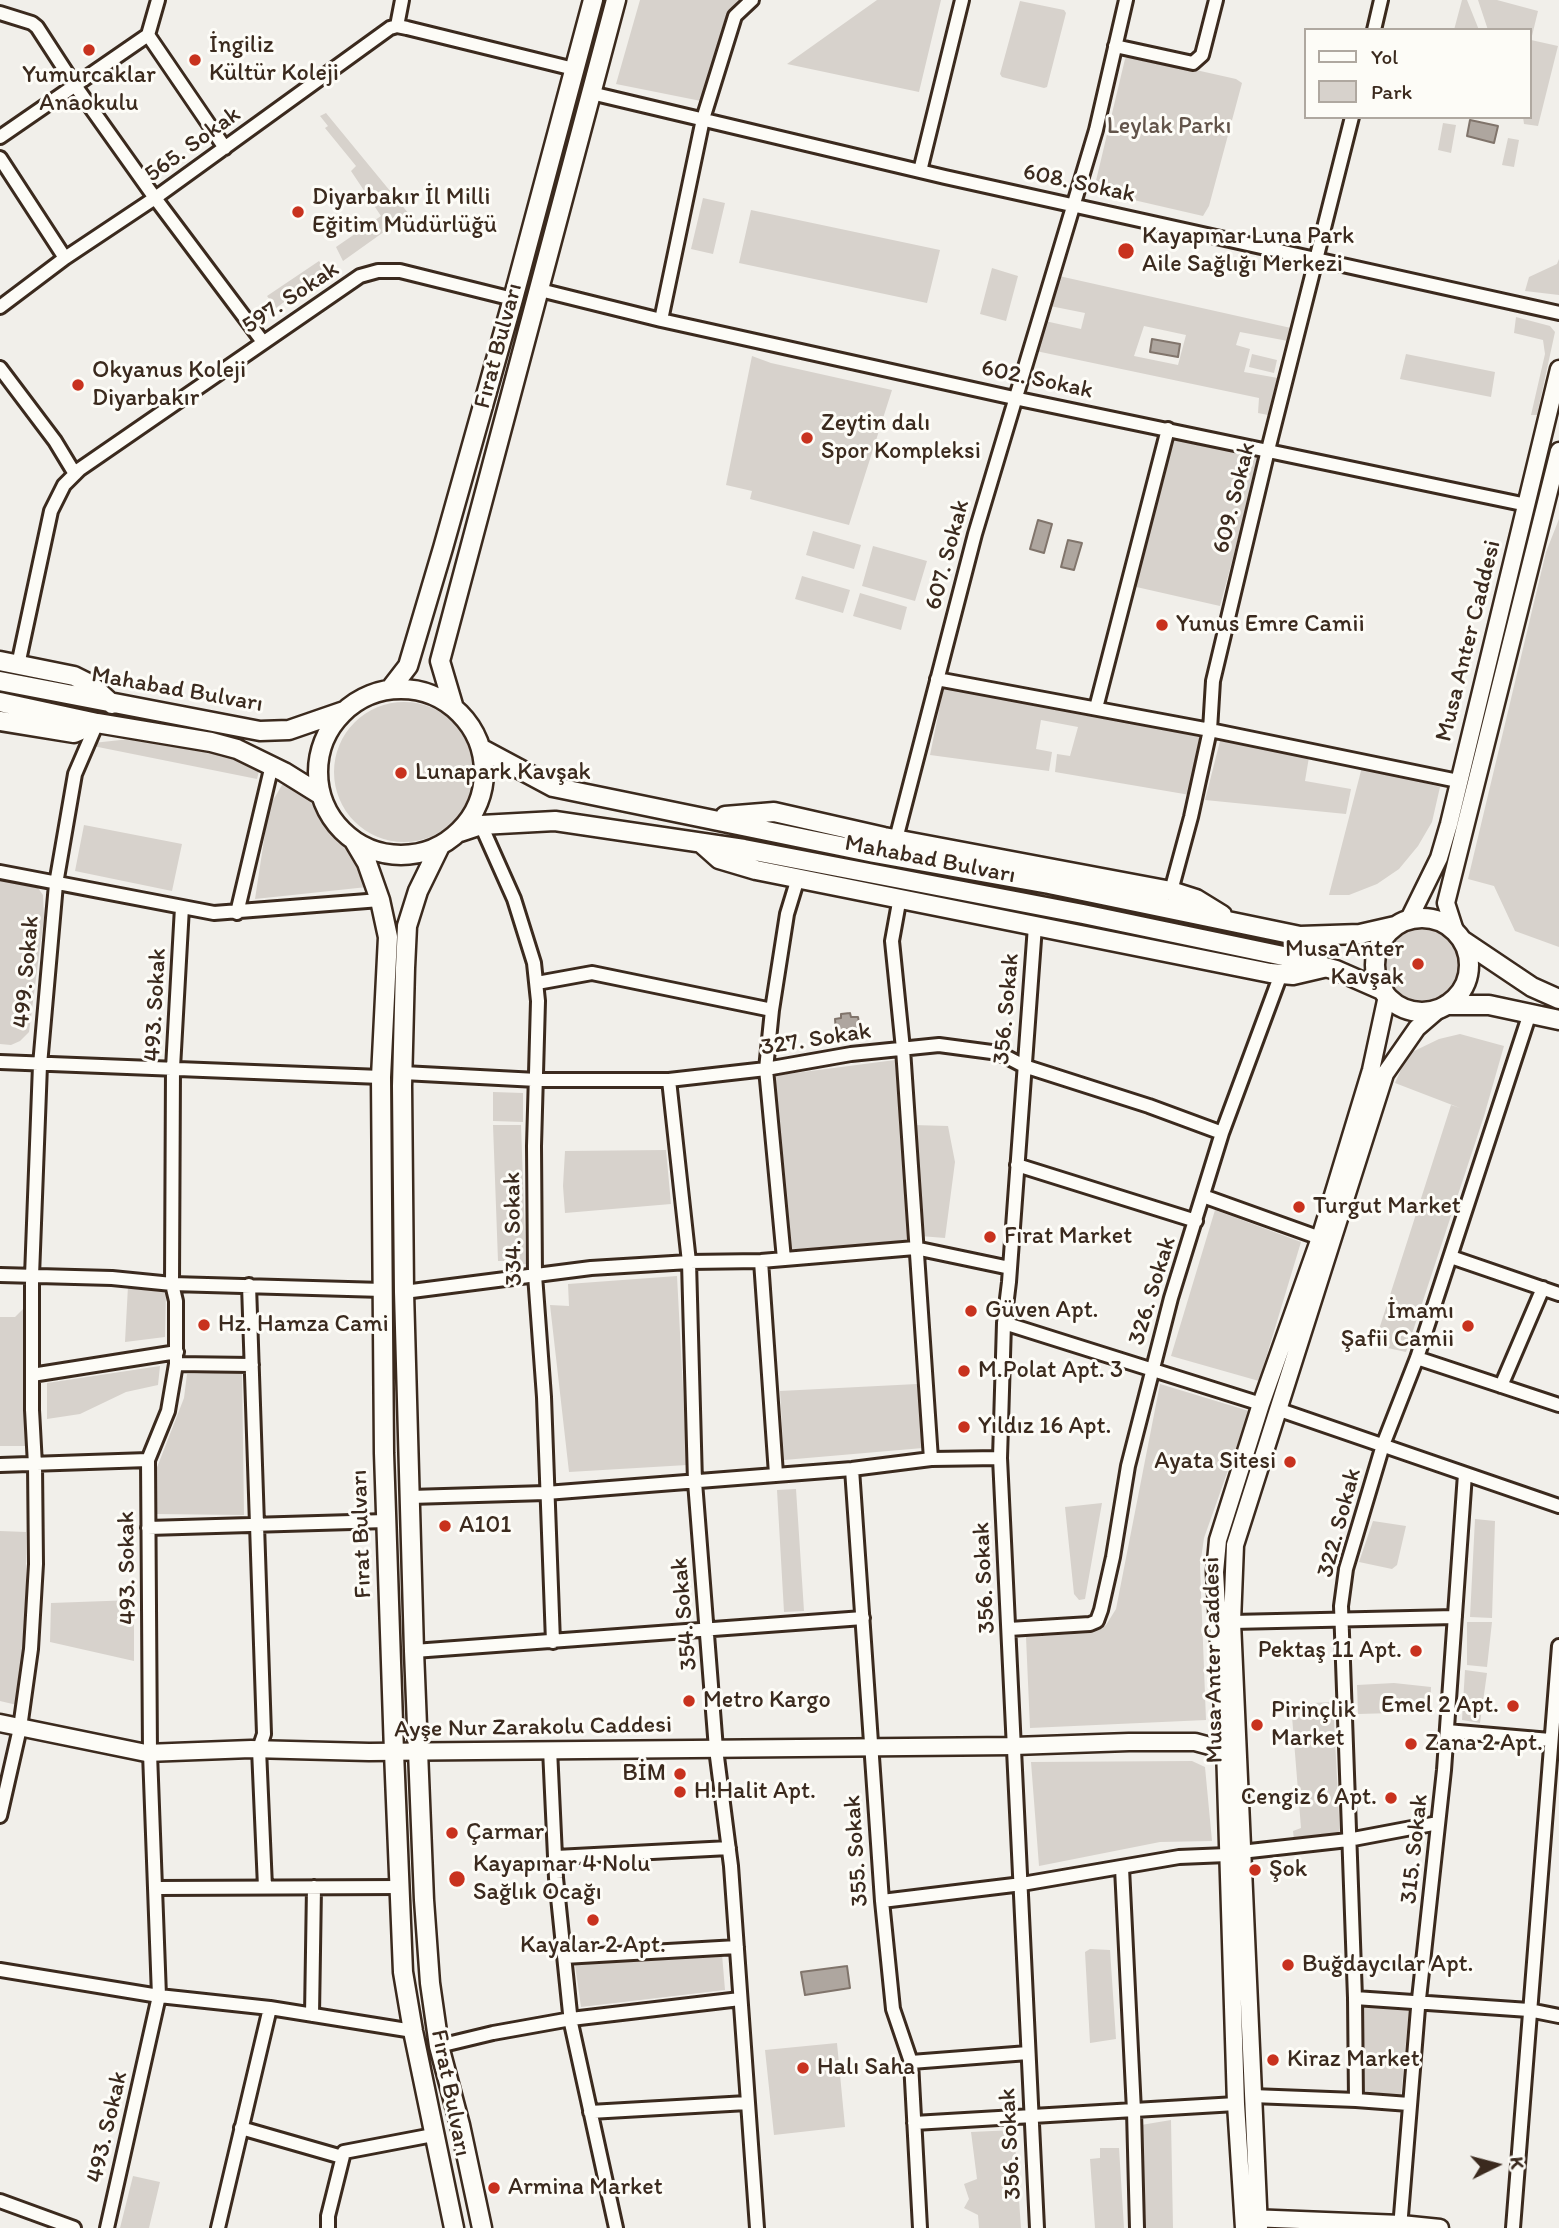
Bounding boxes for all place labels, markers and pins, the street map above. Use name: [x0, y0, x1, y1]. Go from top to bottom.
place label: İngiliz Kültür Koleji: [209, 32, 339, 88]
marker: Yumurcaklar Anaokulu: [81, 42, 97, 58]
marker: İngiliz Kültür Koleji: [187, 52, 203, 68]
place label: Yumurcaklar Anaokulu: [22, 62, 156, 118]
place label: Diyarbakır İl Milli Eğitim Müdürlüğü: [312, 184, 497, 240]
marker: Diyarbakır İl Milli Eğitim Müdürlüğü: [290, 204, 306, 220]
place label: Kayapınar Luna Park Aile Sağlığı Merkezi: [1142, 223, 1354, 279]
marker: Kayapınar Luna Park Aile Sağlığı Merkezi: [1116, 241, 1136, 261]
place label: Okyanus Koleji Diyarbakır: [92, 357, 246, 413]
marker: Okyanus Koleji Diyarbakır: [70, 377, 86, 393]
place label: Zeytin dalı Spor Kompleksi: [821, 410, 981, 466]
marker: Zeytin dalı Spor Kompleksi: [799, 430, 815, 446]
place label: Yunus Emre Camii: [1176, 611, 1364, 639]
marker: Yunus Emre Camii: [1154, 617, 1170, 633]
place label: Lunapark Kavşak: [415, 759, 591, 787]
marker: Lunapark Kavşak: [393, 765, 409, 781]
place label: Musa Anter Kavşak: [1285, 936, 1404, 992]
marker: Musa Anter Kavşak: [1410, 956, 1426, 972]
place label: Turgut Market: [1313, 1193, 1461, 1221]
marker: Turgut Market: [1291, 1199, 1307, 1215]
place label: Fırat Market: [1004, 1223, 1132, 1251]
marker: Fırat Market: [982, 1229, 998, 1245]
place label: Güven Apt.: [985, 1297, 1099, 1325]
place label: İmamı Şafii Camii: [1341, 1298, 1454, 1354]
marker: Güven Apt.: [963, 1303, 979, 1319]
place label: Hz. Hamza Cami: [218, 1311, 389, 1339]
marker: Hz. Hamza Cami: [196, 1317, 212, 1333]
marker: İmamı Şafii Camii: [1460, 1318, 1476, 1334]
place label: M.Polat Apt. 3: [978, 1357, 1123, 1385]
marker: M.Polat Apt. 3: [956, 1363, 972, 1379]
place label: Yıldız 16 Apt.: [978, 1413, 1111, 1441]
marker: Yıldız 16 Apt.: [956, 1419, 972, 1435]
place label: Ayata Sitesi: [1154, 1448, 1276, 1476]
marker: Ayata Sitesi: [1282, 1454, 1298, 1470]
place label: A101: [459, 1512, 511, 1540]
marker: A101: [437, 1518, 453, 1534]
place label: Pektaş 11 Apt.: [1258, 1637, 1402, 1665]
marker: Pektaş 11 Apt.: [1408, 1643, 1424, 1659]
place label: Metro Kargo: [703, 1687, 831, 1715]
place label: Emel 2 Apt.: [1381, 1692, 1499, 1720]
marker: Metro Kargo: [681, 1693, 697, 1709]
place label: Pirinçlik Market: [1271, 1697, 1356, 1753]
marker: Emel 2 Apt.: [1505, 1698, 1521, 1714]
marker: Pirinçlik Market: [1249, 1717, 1265, 1733]
place label: Zana 2 Apt.: [1425, 1730, 1543, 1758]
marker: Zana 2 Apt.: [1403, 1736, 1419, 1752]
place label: BİM: [622, 1760, 666, 1788]
marker: BİM: [672, 1766, 688, 1782]
place label: H.Halit Apt.: [694, 1778, 816, 1806]
marker: H.Halit Apt.: [672, 1784, 688, 1800]
place label: Cengiz 6 Apt.: [1241, 1784, 1377, 1812]
marker: Cengiz 6 Apt.: [1383, 1790, 1399, 1806]
place label: Çarmar: [466, 1819, 544, 1847]
marker: Çarmar: [444, 1825, 460, 1841]
place label: Kayapınar 4 Nolu Sağlık Ocağı: [473, 1851, 650, 1907]
place label: Şok: [1269, 1856, 1307, 1884]
marker: Şok: [1247, 1862, 1263, 1878]
marker: Kayapınar 4 Nolu Sağlık Ocağı: [447, 1869, 467, 1889]
marker: Kayalar 2 Apt.: [585, 1912, 601, 1928]
place label: Kayalar 2 Apt.: [520, 1932, 666, 1960]
place label: Buğdaycılar Apt.: [1302, 1951, 1473, 1979]
marker: Buğdaycılar Apt.: [1280, 1957, 1296, 1973]
place label: Kiraz Market: [1287, 2046, 1420, 2074]
marker: Kiraz Market: [1265, 2052, 1281, 2068]
place label: Halı Saha: [817, 2054, 915, 2082]
marker: Halı Saha: [795, 2060, 811, 2076]
place label: Armina Market: [508, 2174, 663, 2202]
marker: Armina Market: [486, 2180, 502, 2196]

